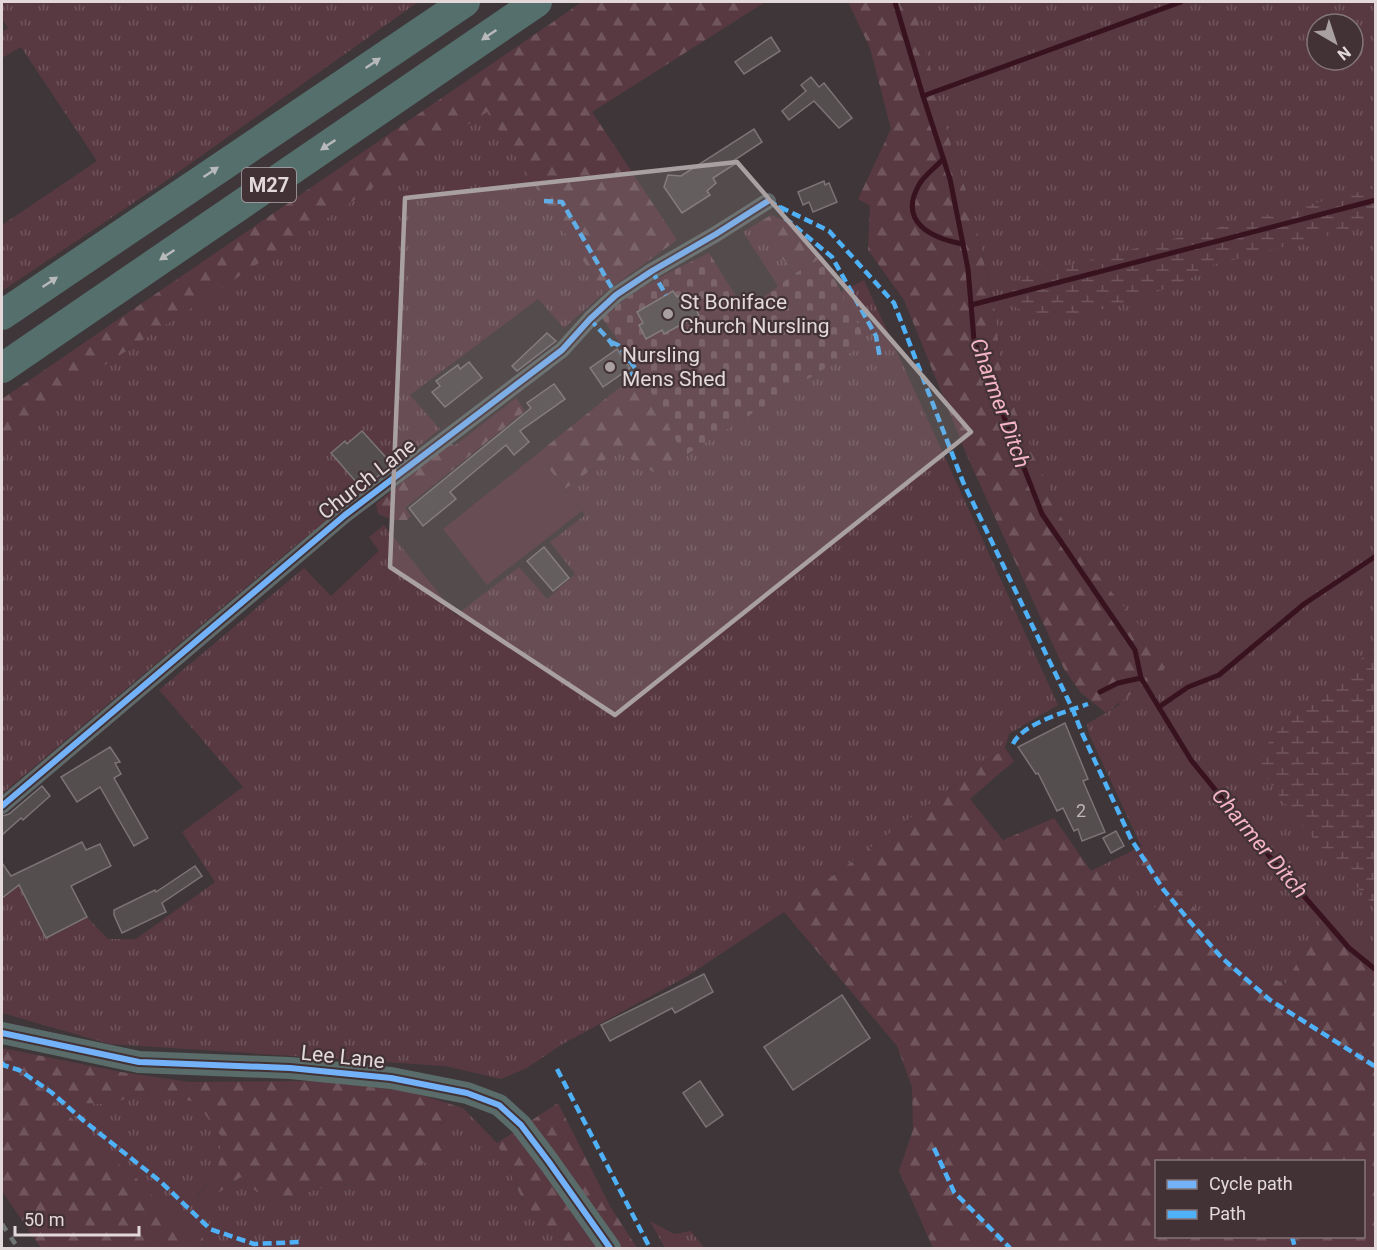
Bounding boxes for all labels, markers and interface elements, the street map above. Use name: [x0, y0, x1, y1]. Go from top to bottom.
north arrow: [1305, 12, 1365, 72]
one-way arrow: [480, 29, 497, 40]
text: N: [1334, 42, 1354, 64]
one-way arrow: [365, 58, 381, 69]
one-way arrow: [320, 139, 336, 151]
one-way arrow: [203, 167, 219, 178]
road number: M27: [242, 168, 296, 202]
one-way arrow: [159, 249, 175, 261]
one-way arrow: [41, 276, 57, 288]
place label: St Boniface Church Nursling: [680, 290, 830, 338]
marker: St Boniface Church Nursling: [661, 307, 675, 321]
water label: Charmer Ditch: [965, 335, 1035, 471]
place label: Nursling Mens Shed: [622, 343, 726, 391]
marker: Nursling Mens Shed: [603, 360, 617, 374]
street label: Church Lane: [314, 434, 420, 524]
water label: Charmer Ditch: [1207, 783, 1313, 903]
house number: 2: [1076, 800, 1086, 821]
street label: Lee Lane: [300, 1041, 386, 1073]
legend: [1155, 1160, 1365, 1238]
text: Cycle path: [1209, 1173, 1293, 1194]
scale bar: [15, 1199, 140, 1237]
text: Path: [1209, 1203, 1246, 1224]
text: 50 m: [24, 1209, 64, 1230]

